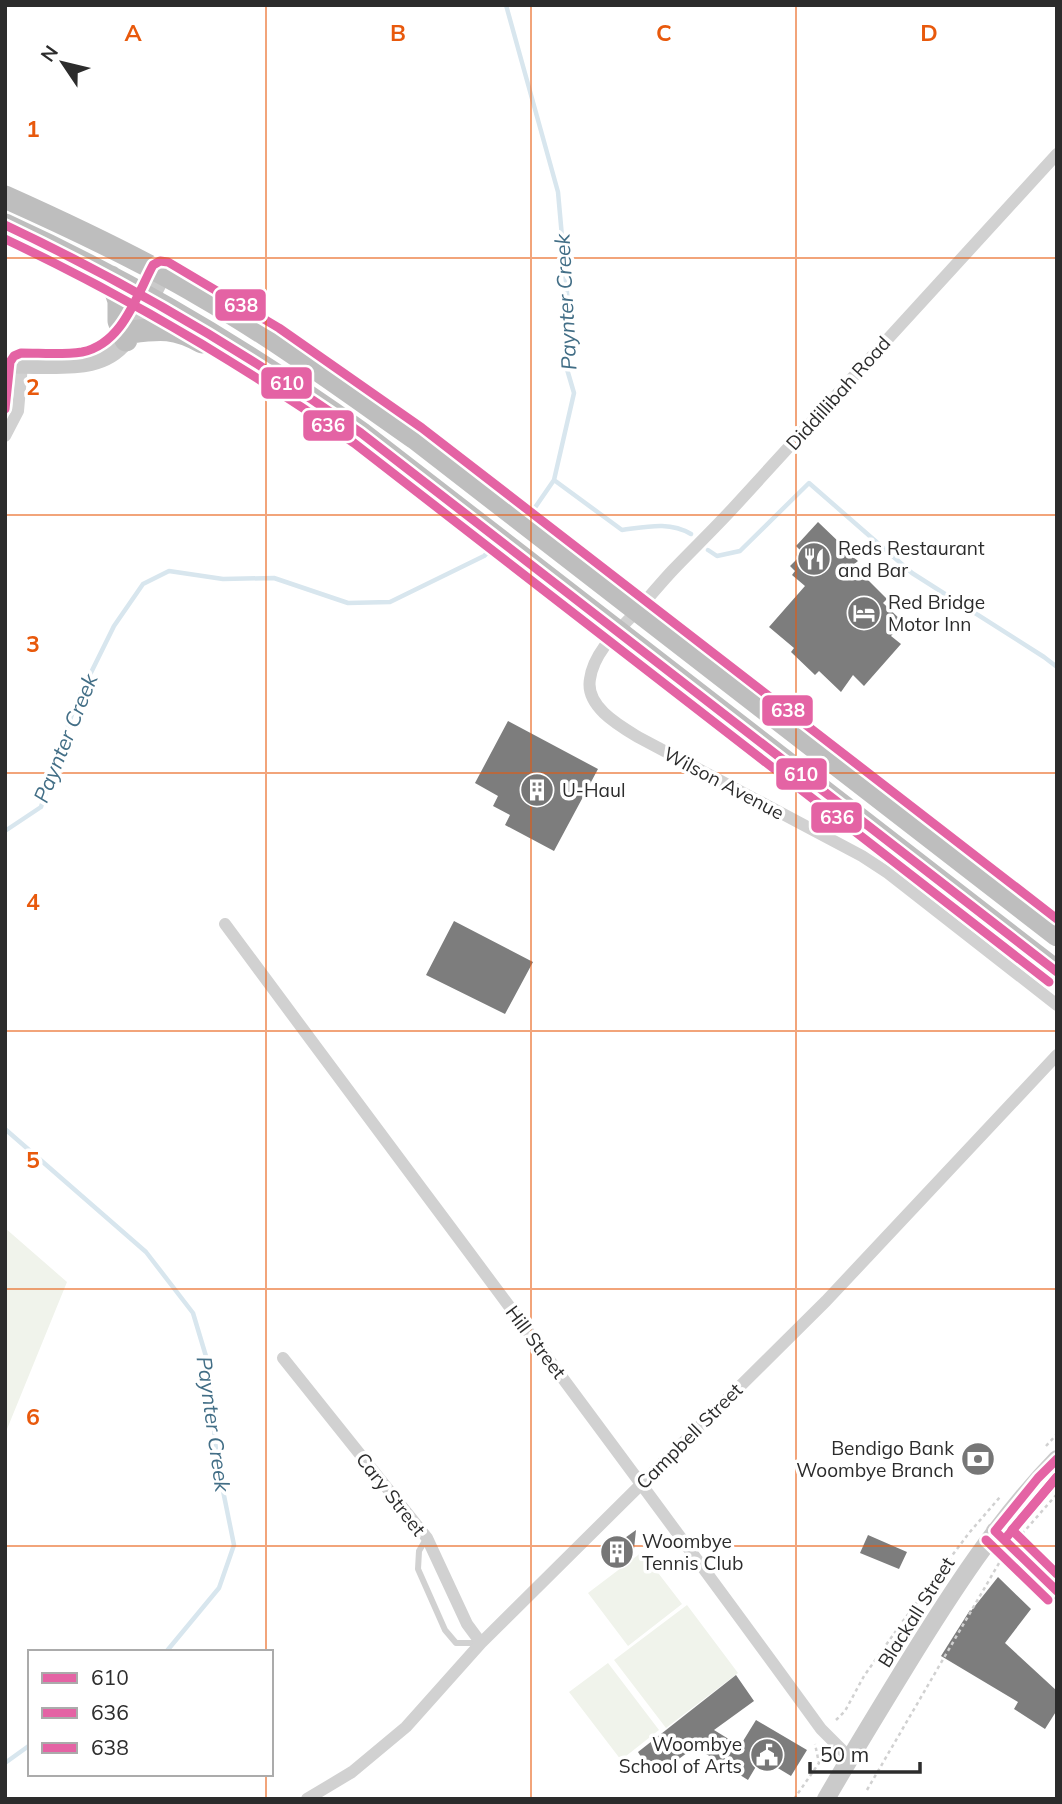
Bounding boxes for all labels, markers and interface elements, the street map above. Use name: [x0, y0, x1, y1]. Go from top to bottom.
text: A: [124, 18, 142, 47]
text: B: [390, 18, 406, 47]
text: C: [656, 18, 672, 47]
text: D: [920, 18, 938, 47]
north arrow: [28, 28, 98, 98]
text: N: [35, 40, 63, 66]
text: 1: [26, 114, 40, 143]
water label: Paynter Creek: [548, 232, 582, 371]
line badge: 638: [214, 288, 267, 322]
text: 638: [224, 293, 258, 317]
street label: Diddillibah Road: [781, 331, 895, 455]
line badge: 610: [260, 366, 313, 400]
text: 610: [270, 371, 304, 395]
text: 2: [26, 372, 40, 401]
line badge: 636: [302, 409, 355, 442]
text: 636: [311, 413, 345, 437]
place label: Reds Restaurant and Bar: [838, 536, 985, 582]
restaurant icon: Reds Restaurant and Bar: [795, 540, 833, 578]
place label: Red Bridge Motor Inn: [888, 590, 985, 636]
hotel icon: Red Bridge Motor Inn: [845, 594, 883, 632]
text: 3: [26, 629, 40, 658]
water label: Paynter Creek: [27, 669, 103, 806]
line badge: 638: [761, 694, 814, 727]
text: 638: [771, 698, 805, 722]
street label: Wilson Avenue: [660, 741, 788, 825]
line badge: 610: [775, 757, 828, 791]
text: 610: [784, 762, 818, 786]
building icon: U-Haul: [518, 771, 556, 809]
place label: U-Haul: [562, 778, 625, 802]
line badge: 636: [810, 801, 863, 834]
text: 636: [820, 805, 854, 829]
text: 4: [26, 887, 40, 916]
text: 5: [26, 1145, 40, 1174]
street label: Hill Street: [501, 1301, 572, 1384]
water label: Paynter Creek: [192, 1355, 237, 1495]
street label: Campbell Street: [631, 1378, 747, 1494]
text: 6: [26, 1402, 40, 1431]
place label: Bendigo Bank Woombye Branch: [796, 1436, 954, 1482]
bank icon: Bendigo Bank Woombye Branch: [959, 1440, 997, 1478]
street label: Cary Street: [351, 1448, 431, 1541]
place label: Woombye Tennis Club: [642, 1529, 743, 1575]
building icon: Woombye Tennis Club: [598, 1533, 636, 1571]
street label: Blackall Street: [872, 1552, 960, 1672]
legend: [28, 1650, 273, 1776]
text: 610: [91, 1664, 129, 1690]
text: 636: [91, 1699, 129, 1725]
scale bar: [810, 1730, 920, 1774]
place label: Woombye School of Arts: [619, 1732, 742, 1778]
text: 638: [91, 1734, 129, 1760]
public building icon: Woombye School of Arts: [748, 1736, 786, 1774]
text: 50 m: [820, 1741, 869, 1767]

